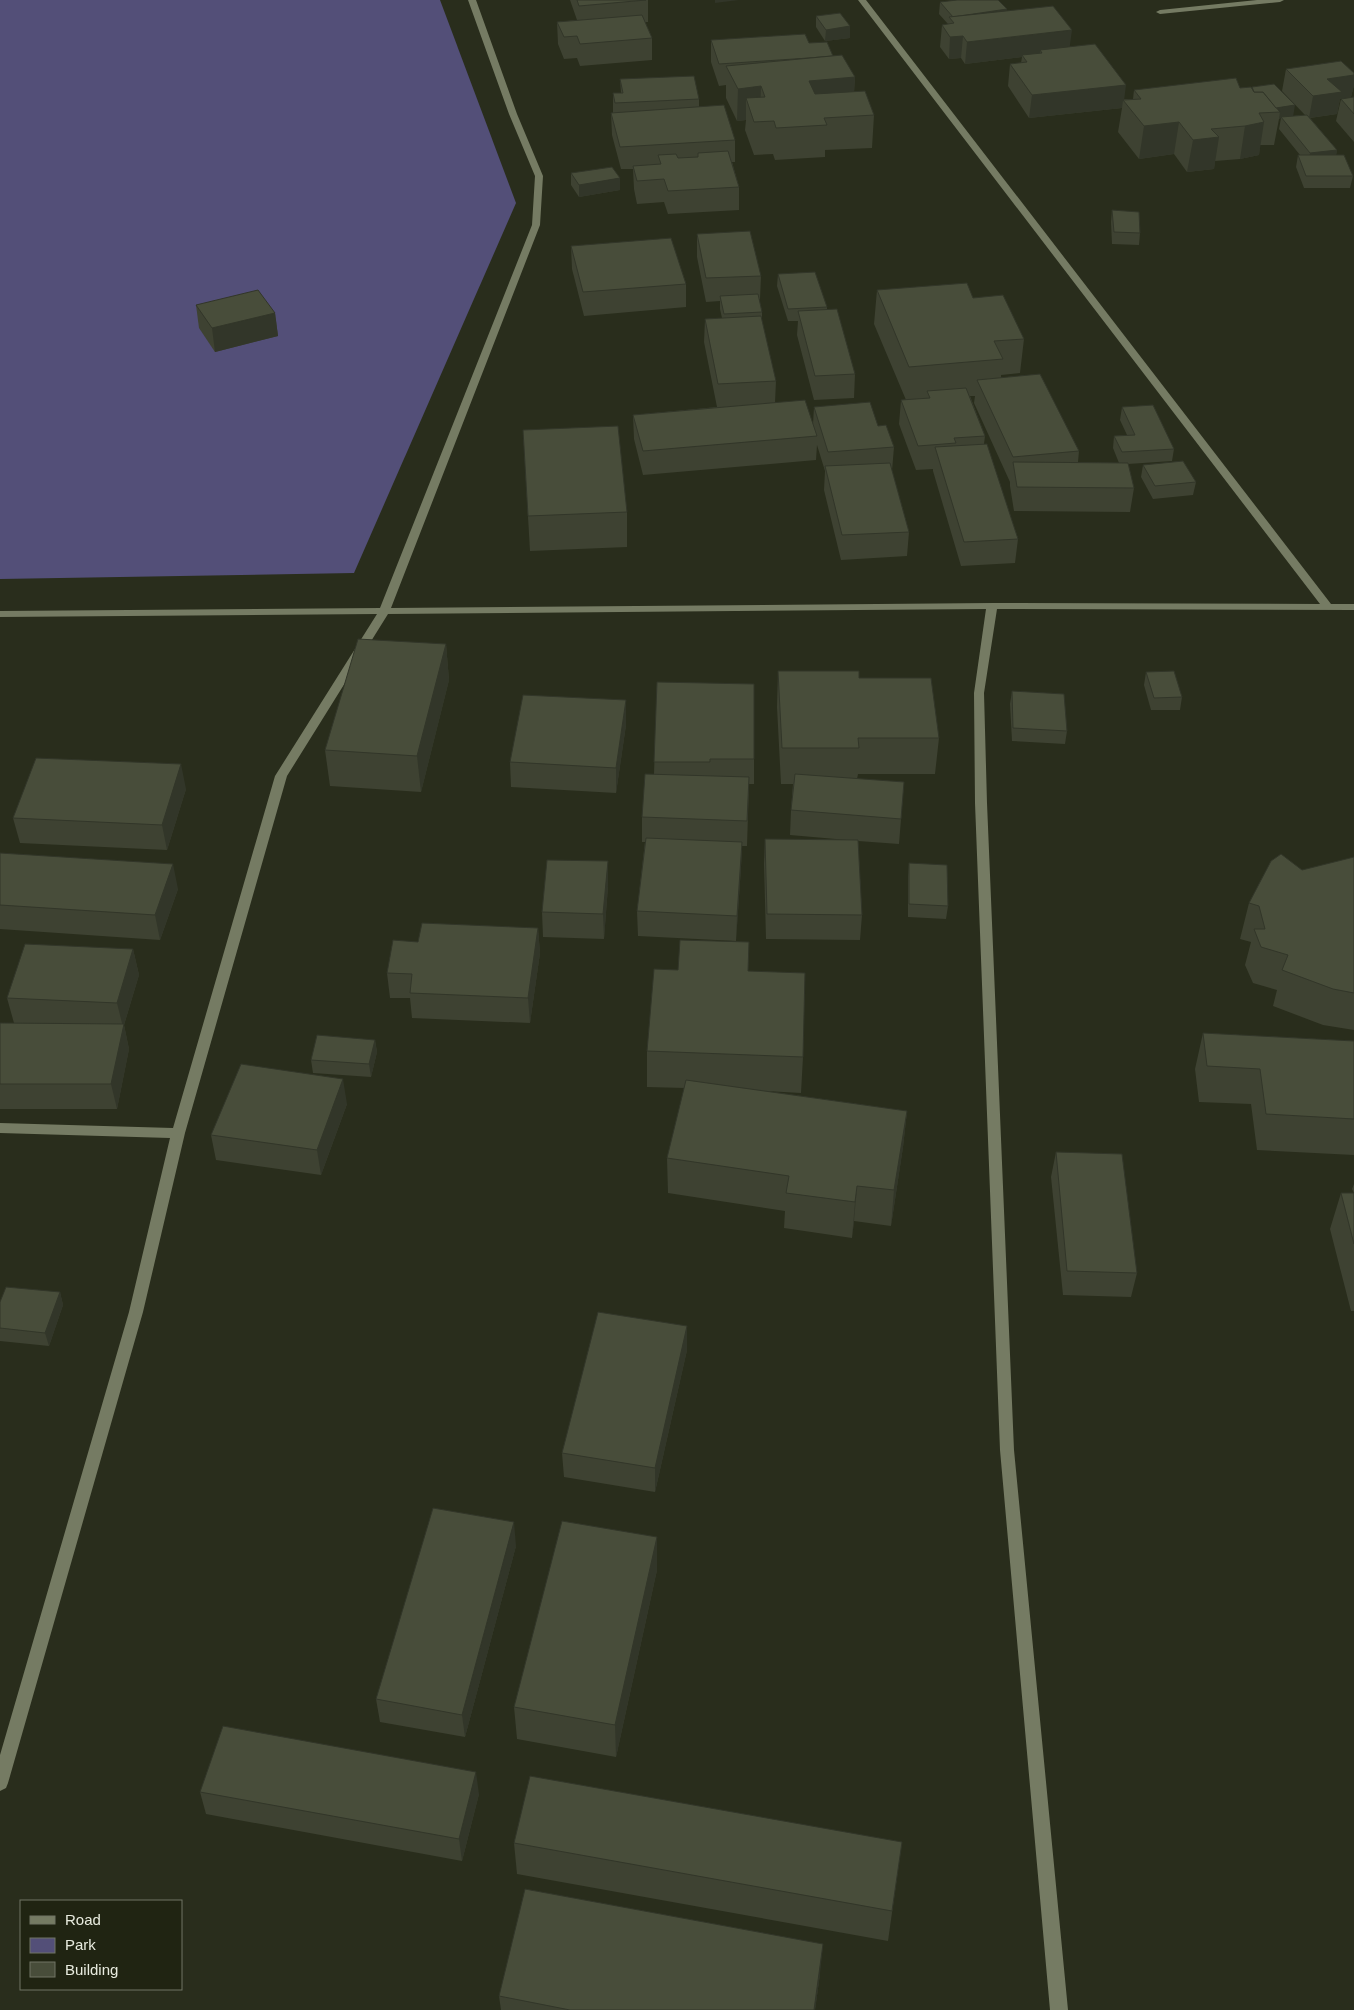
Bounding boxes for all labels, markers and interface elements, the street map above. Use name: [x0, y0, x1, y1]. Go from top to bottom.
legend: [20, 1900, 182, 1990]
text: Road: [65, 1911, 101, 1928]
text: Park: [65, 1936, 96, 1953]
text: Building: [65, 1961, 118, 1978]

